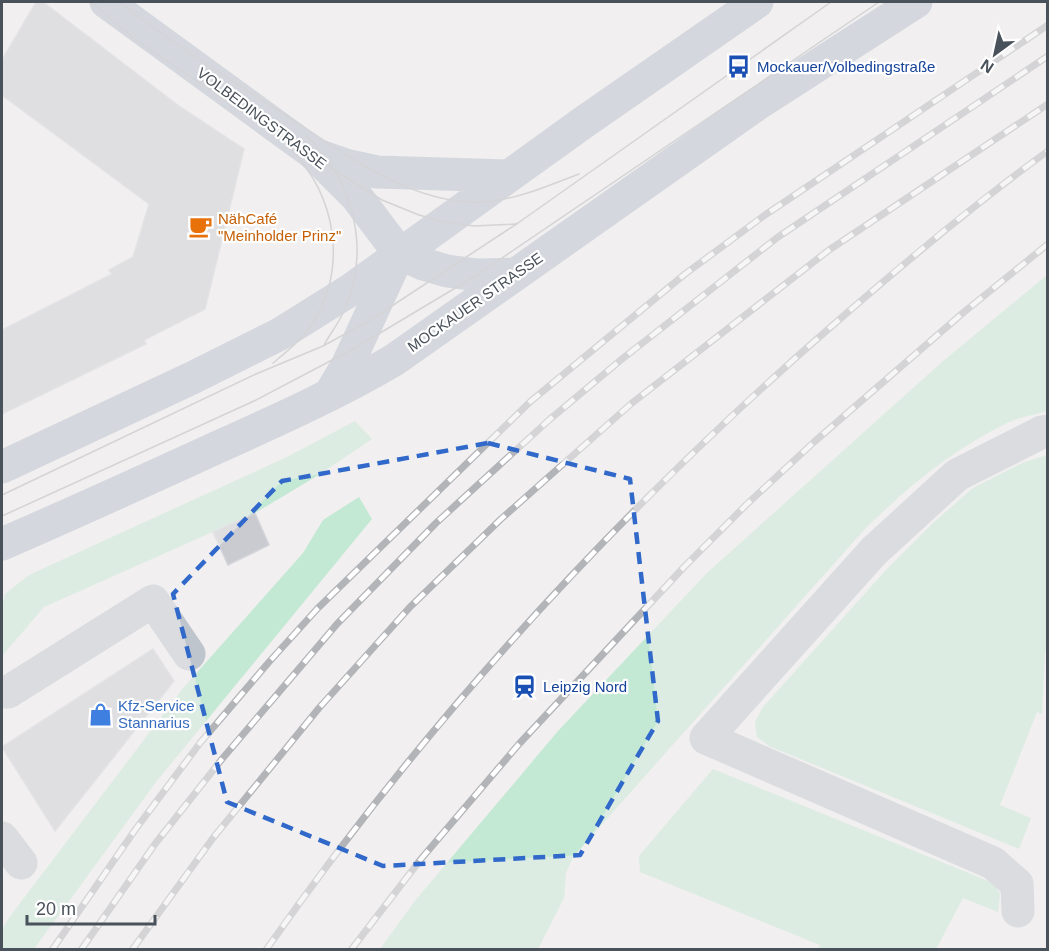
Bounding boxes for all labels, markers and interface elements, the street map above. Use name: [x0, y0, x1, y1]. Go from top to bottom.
north arrow: [965, 24, 1025, 84]
bus stop icon: Mockauer/Volbedingstraße: [726, 53, 752, 79]
text: N: [978, 56, 997, 76]
place label: Mockauer/Volbedingstraße: [757, 58, 935, 75]
street label: VOLBEDINGSTRASSE: [194, 64, 330, 172]
place label: NähCafé "Meinholder Prinz": [218, 210, 341, 244]
cafe icon: NähCafé "Meinholder Prinz": [187, 214, 213, 240]
street label: MOCKAUER STRASSE: [404, 249, 546, 355]
station icon: Leipzig Nord: [512, 673, 538, 699]
place label: Leipzig Nord: [543, 678, 627, 695]
place label: Kfz-Service Stannarius: [118, 697, 195, 731]
shop icon: Kfz-Service Stannarius: [87, 701, 113, 727]
scale bar: [27, 888, 154, 926]
text: 20 m: [36, 899, 76, 919]

